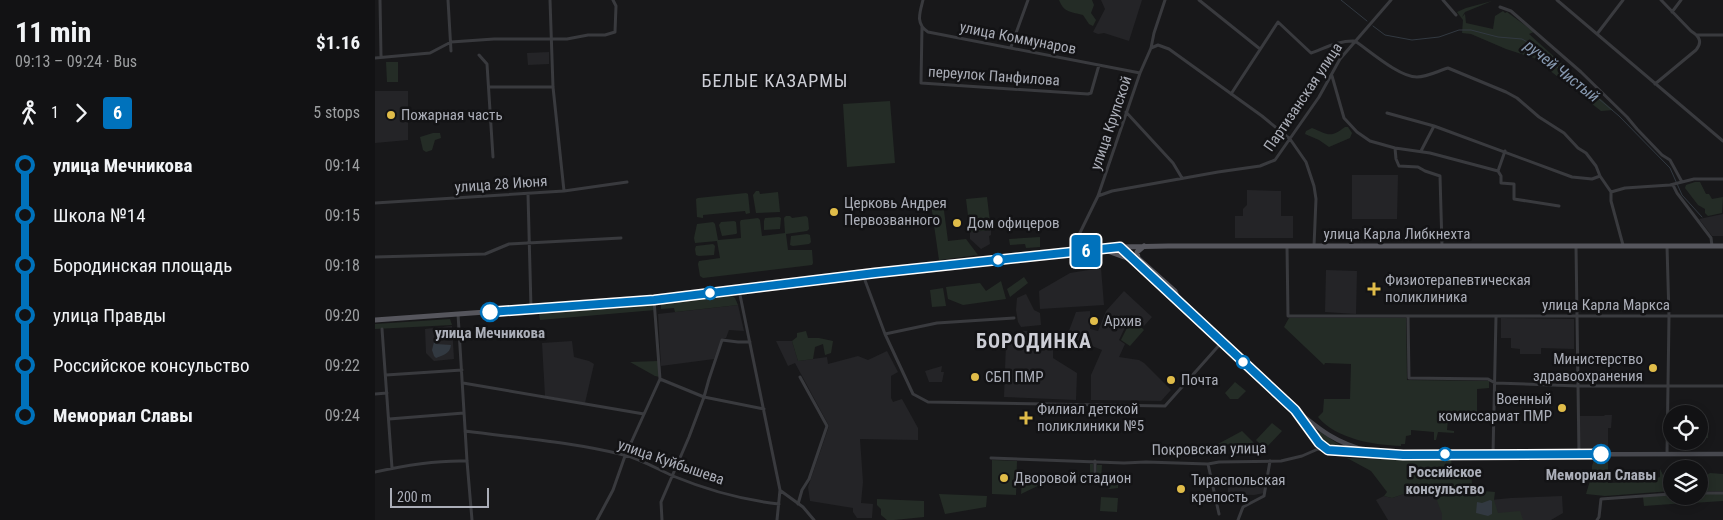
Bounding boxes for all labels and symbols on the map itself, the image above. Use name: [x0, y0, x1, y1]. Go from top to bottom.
street label: улица Коммунаров: [958, 18, 1078, 58]
water label: ручей Чистый: [1520, 35, 1603, 106]
street label: Партизанская улица: [1260, 39, 1346, 155]
street label: переулок Панфилова: [928, 62, 1060, 90]
district label: БЕЛЫЕ КАЗАРМЫ: [702, 70, 848, 91]
street label: улица Крупской: [1086, 74, 1136, 172]
place label: Пожарная часть: [401, 106, 503, 124]
marker: Пожарная часть: [385, 109, 397, 121]
street label: улица 28 Июня: [454, 172, 548, 196]
place label: Церковь Андрея Первозванного: [844, 194, 947, 229]
marker: Церковь Андрея Первозванного: [828, 206, 840, 218]
place label: Дом офицеров: [967, 214, 1060, 232]
marker: Дом офицеров: [951, 217, 963, 229]
street label: улица Карла Либкнехта: [1324, 225, 1470, 243]
line badge: 6: [1070, 235, 1102, 267]
unlabelled marker: [991, 253, 1005, 267]
place label: Физиотерапевтическая поликлиника: [1385, 271, 1531, 306]
marker: Физиотерапевтическая поликлиника: [1367, 282, 1381, 296]
unlabelled marker: [703, 286, 717, 300]
street label: улица Карла Маркса: [1542, 296, 1670, 314]
marker: улица Мечникова: [480, 302, 500, 322]
place label: Архив: [1104, 312, 1142, 330]
marker: Архив: [1088, 315, 1100, 327]
place label: улица Мечникова: [435, 324, 545, 342]
district label: БОРОДИНКА: [976, 329, 1092, 353]
place label: Министерство здравоохранения: [1533, 350, 1643, 385]
unlabelled marker: [1236, 355, 1250, 369]
marker: Министерство здравоохранения: [1647, 362, 1659, 374]
place label: СБП ПМР: [985, 368, 1043, 386]
marker: СБП ПМР: [969, 371, 981, 383]
place label: Почта: [1181, 371, 1219, 389]
marker: Почта: [1165, 374, 1177, 386]
place label: Военный комиссариат ПМР: [1438, 390, 1552, 425]
place label: Филиал детской поликлиники №5: [1037, 400, 1144, 435]
marker: Военный комиссариат ПМР: [1556, 402, 1568, 414]
marker: Филиал детской поликлиники №5: [1019, 411, 1033, 425]
street label: улица Куйбышева: [615, 435, 727, 489]
street label: Покровская улица: [1151, 439, 1267, 459]
marker: Мемориал Славы: [1591, 444, 1611, 464]
marker: Российское консульство: [1438, 447, 1452, 461]
place label: Российское консульство: [1406, 463, 1484, 498]
place label: Мемориал Славы: [1546, 466, 1656, 484]
place label: Дворовой стадион: [1014, 469, 1131, 487]
place label: Тираспольская крепость: [1191, 471, 1286, 506]
marker: Дворовой стадион: [998, 472, 1010, 484]
marker: Тираспольская крепость: [1175, 483, 1187, 495]
scale bar: [390, 485, 489, 508]

